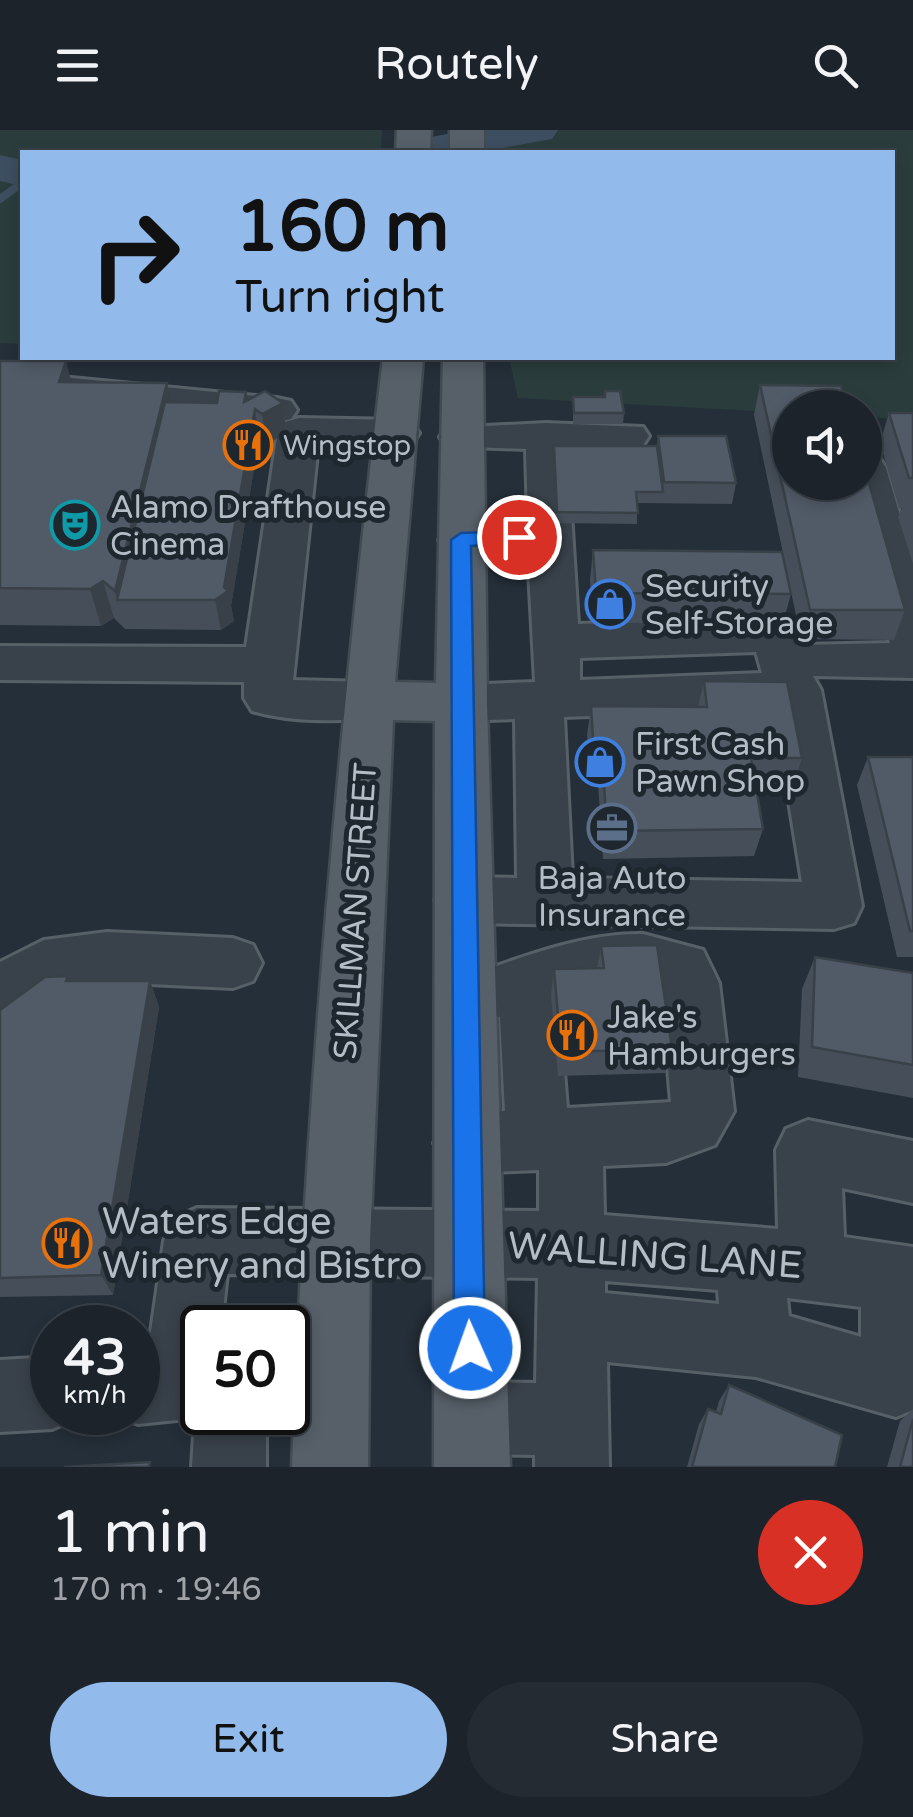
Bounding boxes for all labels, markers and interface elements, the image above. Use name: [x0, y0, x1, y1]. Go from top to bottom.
icon: menu: [50, 38, 105, 93]
text: Routely: [374, 38, 539, 92]
icon: search: [808, 38, 863, 93]
text: 160 m: [235, 186, 449, 270]
icon: right: [70, 190, 200, 320]
text: Turn right: [235, 271, 444, 325]
map controls: [772, 390, 882, 500]
button: sound: [772, 390, 882, 500]
restaurant icon: Wingstop: [222, 419, 274, 471]
place label: Wingstop: [283, 429, 411, 463]
place label: Alamo Drafthouse Cinema: [110, 489, 386, 564]
pin: [477, 495, 562, 580]
theatre icon: Alamo Drafthouse Cinema: [49, 499, 101, 551]
icon: arrive: [492, 510, 547, 565]
place label: Security Self-Storage: [645, 568, 833, 643]
shop icon: Security Self-Storage: [584, 578, 636, 630]
place label: First Cash Pawn Shop: [635, 726, 805, 801]
shop icon: First Cash Pawn Shop: [574, 736, 626, 788]
street label: SKILLMAN STREET: [327, 761, 385, 1061]
office icon: Baja Auto Insurance: [586, 802, 638, 854]
place label: Baja Auto Insurance: [538, 860, 686, 935]
place label: Jake's Hamburgers: [607, 999, 796, 1074]
restaurant icon: Jake's Hamburgers: [546, 1009, 598, 1061]
place label: Waters Edge Winery and Bistro: [102, 1199, 423, 1289]
restaurant icon: Waters Edge Winery and Bistro: [41, 1217, 93, 1269]
street label: WALLING LANE: [506, 1223, 804, 1289]
position arrow: [418, 1296, 522, 1400]
speed limit sign: 50: [180, 1305, 310, 1435]
text: 43: [64, 1328, 126, 1388]
text: km/h: [64, 1380, 126, 1410]
text: 1 min: [50, 1497, 210, 1569]
button: close: [758, 1500, 863, 1605]
text: 170 m · 19:46: [50, 1571, 262, 1609]
button: Exit: [50, 1682, 447, 1797]
button: Share: [467, 1682, 863, 1797]

